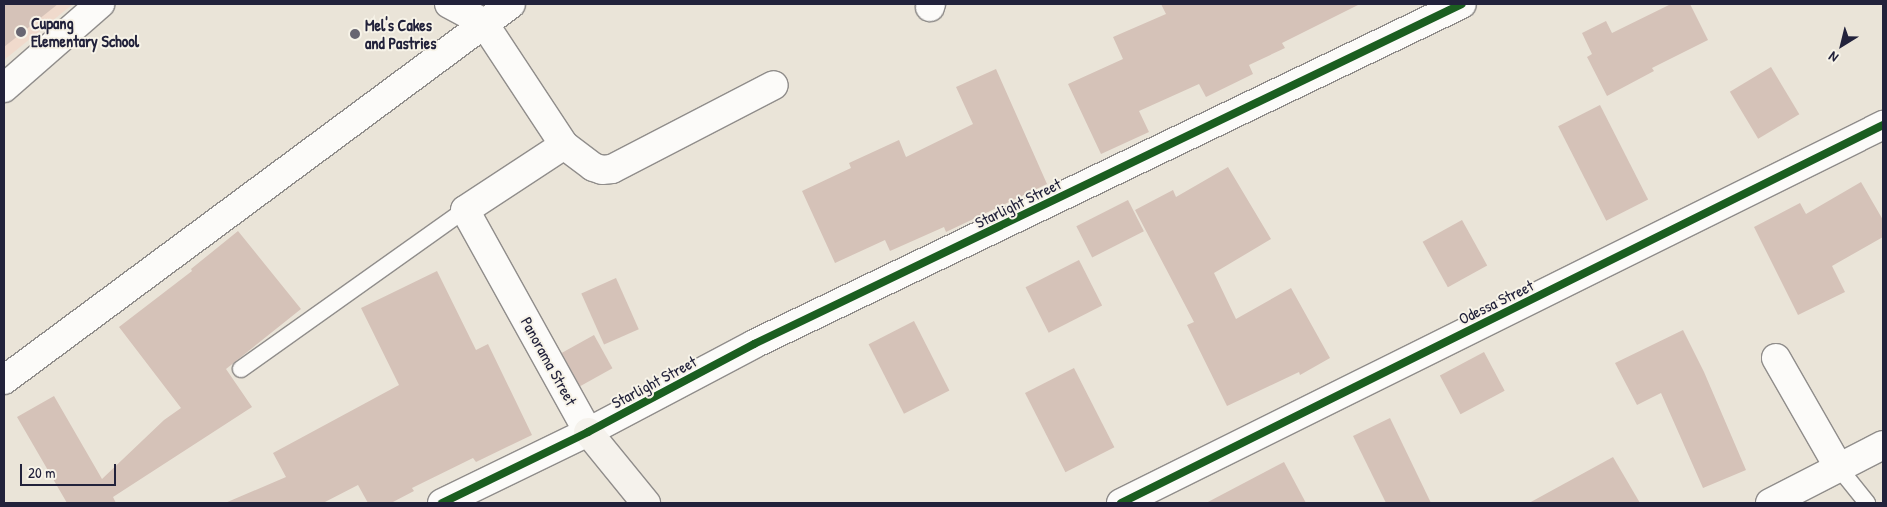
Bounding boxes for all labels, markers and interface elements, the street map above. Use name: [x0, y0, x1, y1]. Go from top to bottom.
place label: Cupang Elementary School: [31, 13, 139, 51]
place label: Mel's Cakes and Pastries: [365, 15, 436, 53]
north arrow: [1817, 20, 1867, 70]
marker: Cupang Elementary School: [15, 26, 27, 38]
marker: Mel's Cakes and Pastries: [349, 28, 361, 40]
text: N: [1824, 48, 1841, 67]
street label: Starlight Street: [972, 174, 1064, 232]
street label: Odessa Street: [1455, 276, 1537, 328]
street label: Panorama Street: [517, 313, 581, 409]
street label: Starlight Street: [608, 352, 700, 412]
scale bar: [22, 454, 119, 486]
text: 20 m: [28, 462, 55, 483]

